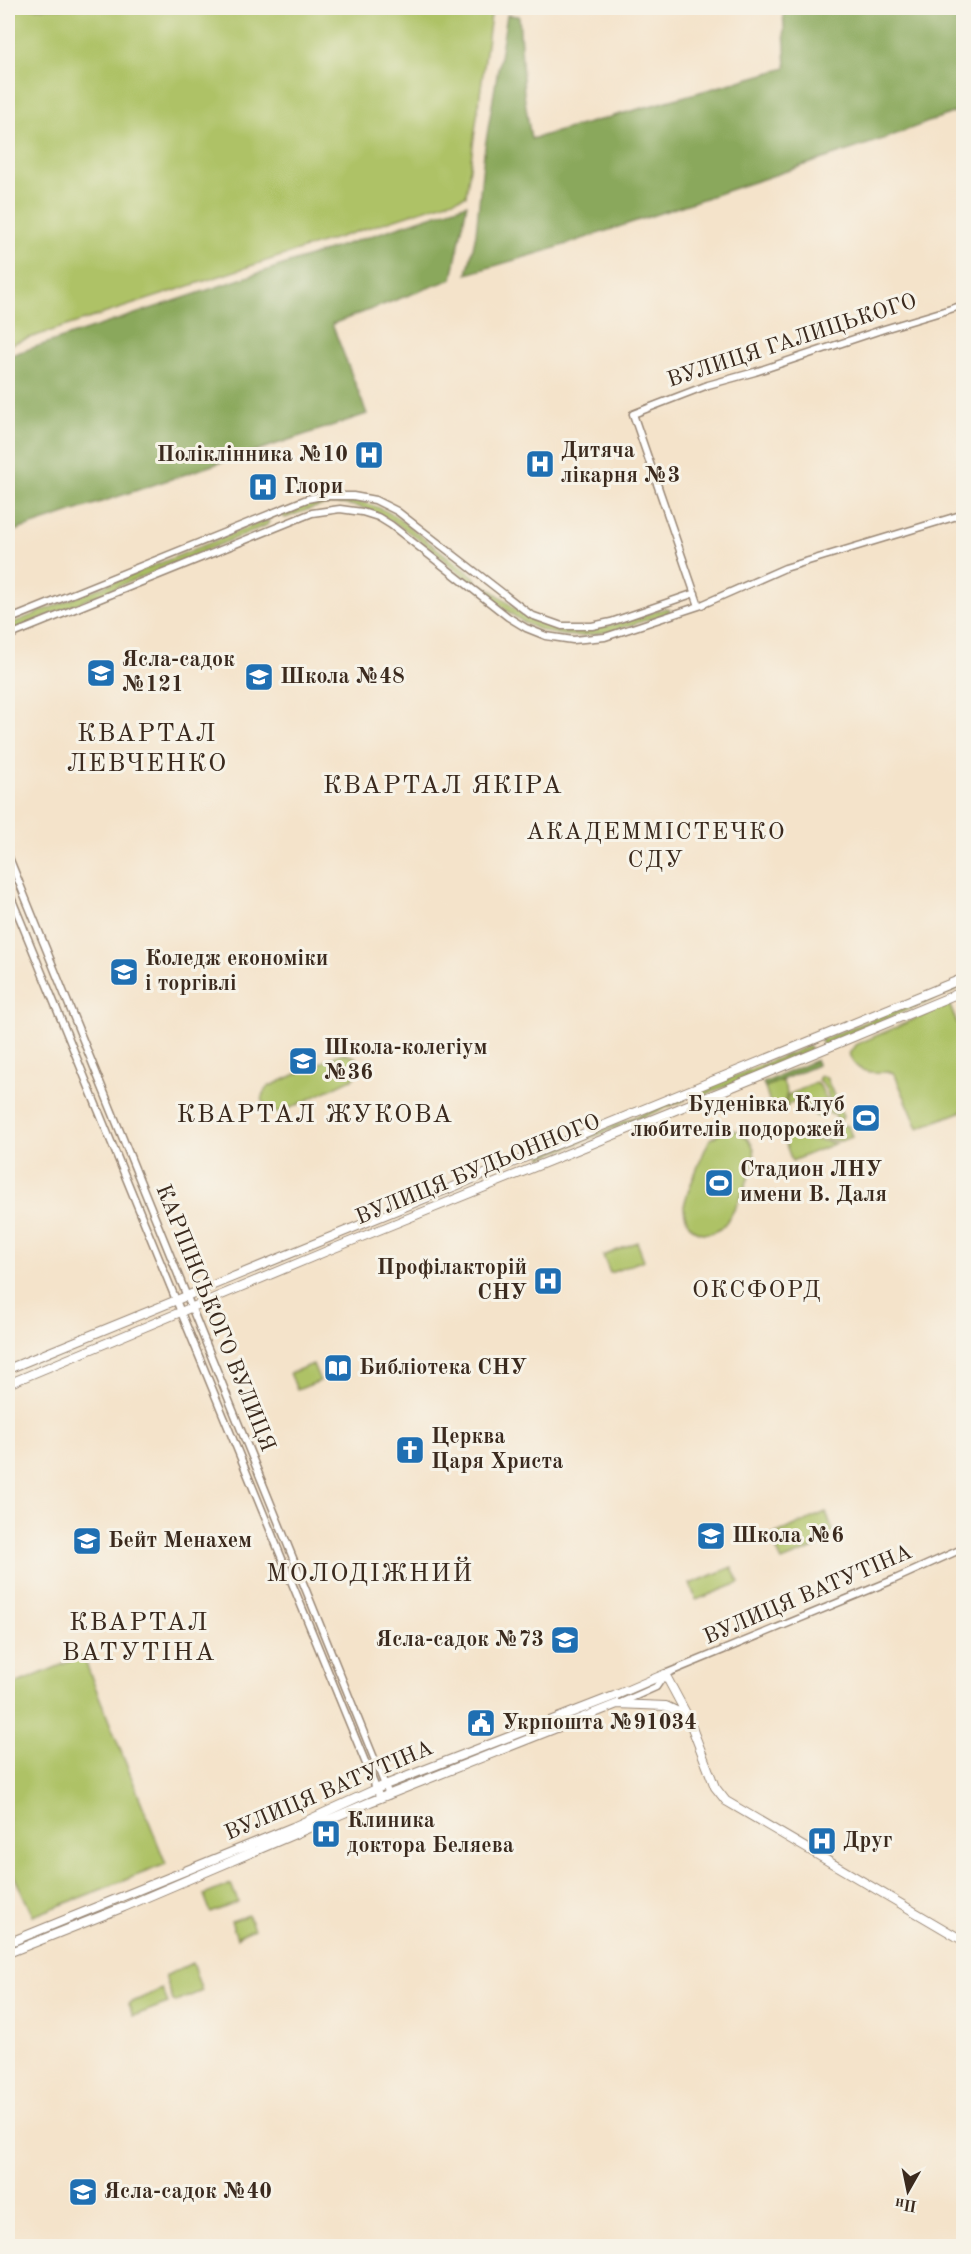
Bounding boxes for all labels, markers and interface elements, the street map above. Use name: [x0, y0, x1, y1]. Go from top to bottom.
street label: ВУЛИЦЯ ГАЛИЦЬКОГО: [664, 290, 920, 392]
hospital icon: Поліклінника №10: [353, 439, 385, 471]
place label: Дитяча лікарня №3: [561, 440, 680, 487]
place label: Поліклінника №10: [157, 444, 348, 466]
hospital icon: Дитяча лікарня №3: [524, 448, 556, 480]
hospital icon: Глори: [247, 471, 279, 503]
place label: Глори: [284, 476, 343, 498]
place label: Ясла-садок №121: [122, 649, 235, 696]
school or university icon: Ясла-садок №121: [85, 657, 117, 689]
school or university icon: Школа №48: [243, 661, 275, 693]
place label: Школа №48: [280, 666, 405, 688]
district label: КВАРТАЛ ЛЕВЧЕНКО: [66, 721, 228, 777]
district label: КВАРТАЛ ЯКІРА: [323, 773, 563, 799]
district label: АКАДЕММІСТЕЧКО СДУ: [526, 821, 786, 873]
place label: Коледж економіки і торгівлі: [145, 948, 328, 995]
school or university icon: Коледж економіки і торгівлі: [108, 956, 140, 988]
place label: Школа-колегіум №36: [324, 1037, 488, 1084]
school or university icon: Школа-колегіум №36: [287, 1045, 319, 1077]
place label: Буденівка Клуб любителів подорожей: [631, 1094, 845, 1141]
district label: КВАРТАЛ ЖУКОВА: [176, 1102, 454, 1128]
sports icon: Буденівка Клуб любителів подорожей: [850, 1102, 882, 1134]
street label: ВУЛИЦЯ БУДЬОННОГО: [353, 1111, 603, 1229]
place label: Стадион ЛНУ имени В. Даля: [740, 1159, 887, 1206]
sports icon: Стадион ЛНУ имени В. Даля: [703, 1167, 735, 1199]
street label: КАРПІНСЬКОГО ВУЛИЦЯ: [151, 1181, 279, 1455]
place label: Профілакторій СНУ: [377, 1257, 527, 1304]
hospital icon: Профілакторій СНУ: [532, 1265, 564, 1297]
district label: ОКСФОРД: [692, 1279, 822, 1303]
library icon: Библіотека СНУ: [322, 1352, 354, 1384]
place label: Библіотека СНУ: [359, 1357, 527, 1379]
place label: Церква Царя Христа: [431, 1426, 563, 1473]
church icon: Церква Царя Христа: [394, 1434, 426, 1466]
school or university icon: Школа №6: [695, 1520, 727, 1552]
school or university icon: Бейт Менахем: [71, 1525, 103, 1557]
place label: Школа №6: [732, 1525, 844, 1547]
place label: Бейт Менахем: [108, 1530, 252, 1552]
street label: ВУЛИЦЯ ВАТУТІНА: [700, 1541, 916, 1649]
district label: МОЛОДІЖНИЙ: [266, 1556, 474, 1587]
district label: КВАРТАЛ ВАТУТІНА: [62, 1610, 216, 1666]
school or university icon: Ясла-садок №73: [549, 1624, 581, 1656]
place label: Ясла-садок №73: [376, 1629, 544, 1651]
public building icon: Укрпошта №91034: [465, 1707, 497, 1739]
place label: Укрпошта №91034: [502, 1712, 697, 1734]
street label: ВУЛИЦЯ ВАТУТІНА: [221, 1737, 437, 1845]
place label: Клиника доктора Беляева: [347, 1810, 514, 1857]
hospital icon: Клиника доктора Беляева: [310, 1818, 342, 1850]
hospital icon: Друг: [806, 1825, 838, 1857]
place label: Друг: [843, 1830, 893, 1852]
north arrow: [878, 2161, 938, 2221]
school or university icon: Ясла-садок №40: [67, 2176, 99, 2208]
place label: Ясла-садок №40: [104, 2181, 272, 2203]
text: Пн: [894, 2194, 918, 2213]

